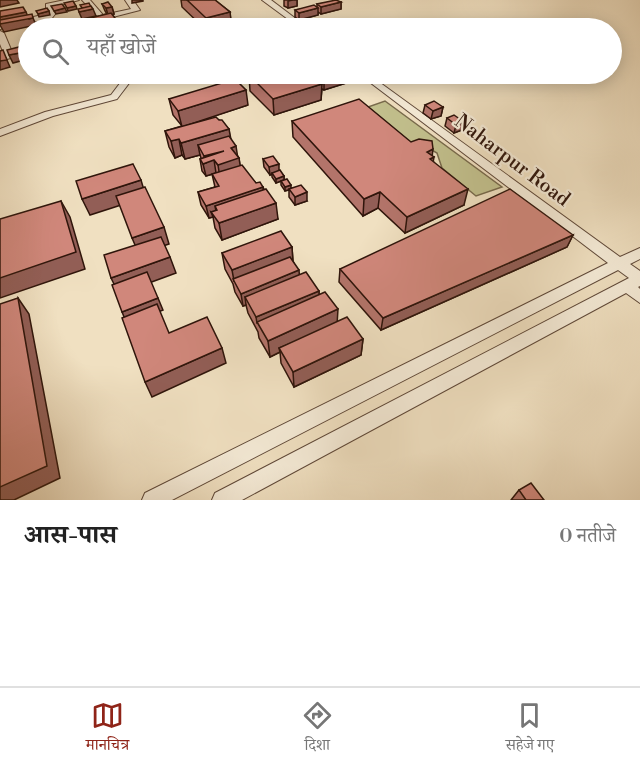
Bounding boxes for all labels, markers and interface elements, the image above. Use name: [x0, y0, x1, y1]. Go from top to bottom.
search box: [18, 18, 622, 84]
text: यहाँ खोजें: [87, 34, 156, 61]
icon: search: [39, 35, 72, 68]
street label: Naharpur Road: [449, 109, 575, 213]
text: आस-पास: [24, 519, 117, 551]
text: 0 नतीजे: [559, 524, 616, 549]
tab: मानचित्र: [86, 699, 129, 760]
tab: दिशा: [301, 699, 334, 760]
tab: सहेजे गए: [505, 699, 554, 760]

